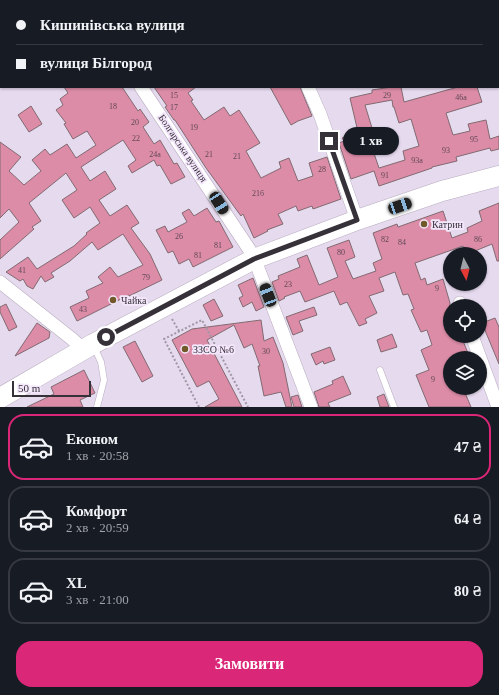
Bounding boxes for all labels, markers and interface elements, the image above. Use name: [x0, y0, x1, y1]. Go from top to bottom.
text: Кишинівська вулиця: [40, 17, 185, 33]
text: вулиця Білгород: [40, 55, 152, 71]
house number: 15: [170, 91, 178, 100]
house number: 29: [383, 91, 391, 100]
house number: 46а: [455, 93, 467, 102]
house number: 18: [109, 102, 117, 111]
house number: 17: [170, 103, 178, 112]
street label: Болгарська вулиця: [156, 112, 210, 184]
house number: 20: [131, 118, 139, 127]
house number: 19: [190, 123, 198, 132]
callout: 1 хв: [343, 127, 399, 155]
route end: [320, 132, 338, 150]
text: 1 хв: [359, 133, 383, 148]
house number: 22: [132, 134, 140, 143]
house number: 95: [470, 135, 478, 144]
house number: 93: [442, 146, 450, 155]
house number: 24а: [149, 150, 161, 159]
house number: 21: [205, 150, 213, 159]
house number: 21: [233, 152, 241, 161]
house number: 93а: [411, 156, 423, 165]
house number: 28: [318, 165, 326, 174]
house number: 91: [381, 171, 389, 180]
house number: 21б: [252, 189, 264, 198]
car: [207, 190, 231, 216]
car: [387, 196, 413, 216]
marker: Катрин: [419, 219, 429, 229]
place label: Катрин: [432, 219, 464, 230]
house number: 26: [175, 232, 183, 241]
house number: 82: [381, 235, 389, 244]
house number: 86: [474, 235, 482, 244]
house number: 84: [398, 238, 406, 247]
house number: 81: [214, 241, 222, 250]
north arrow: [443, 247, 487, 291]
map controls: [443, 247, 487, 395]
house number: 80: [337, 248, 345, 257]
house number: 81: [194, 251, 202, 260]
house number: 41: [18, 266, 26, 275]
house number: 79: [142, 273, 150, 282]
house number: 23: [284, 280, 292, 289]
car: [258, 282, 278, 308]
house number: 9: [435, 284, 439, 293]
marker: Чайка: [108, 295, 118, 305]
place label: Чайка: [121, 295, 147, 306]
button: locate: [443, 299, 487, 343]
house number: 43: [79, 305, 87, 314]
route start: [97, 328, 115, 346]
marker: ЗЗСО №6: [180, 344, 190, 354]
place label: ЗЗСО №6: [193, 344, 234, 355]
house number: 30: [262, 347, 270, 356]
button: layers: [443, 351, 487, 395]
house number: 9: [431, 375, 435, 384]
scale bar: [12, 379, 91, 398]
text: 50 m: [18, 382, 40, 394]
icon: car: [18, 429, 54, 465]
text: Економ: [66, 431, 118, 447]
text: 47 ₴: [454, 439, 481, 455]
text: 1 хв · 20:58: [66, 448, 129, 463]
icon: car: [18, 501, 54, 537]
text: Комфорт: [66, 503, 127, 519]
text: 64 ₴: [454, 511, 481, 527]
text: 2 хв · 20:59: [66, 520, 129, 535]
icon: car: [18, 573, 54, 609]
text: XL: [66, 575, 87, 591]
text: 80 ₴: [454, 583, 481, 599]
text: 3 хв · 21:00: [66, 592, 129, 607]
button: Замовити: [16, 641, 483, 687]

